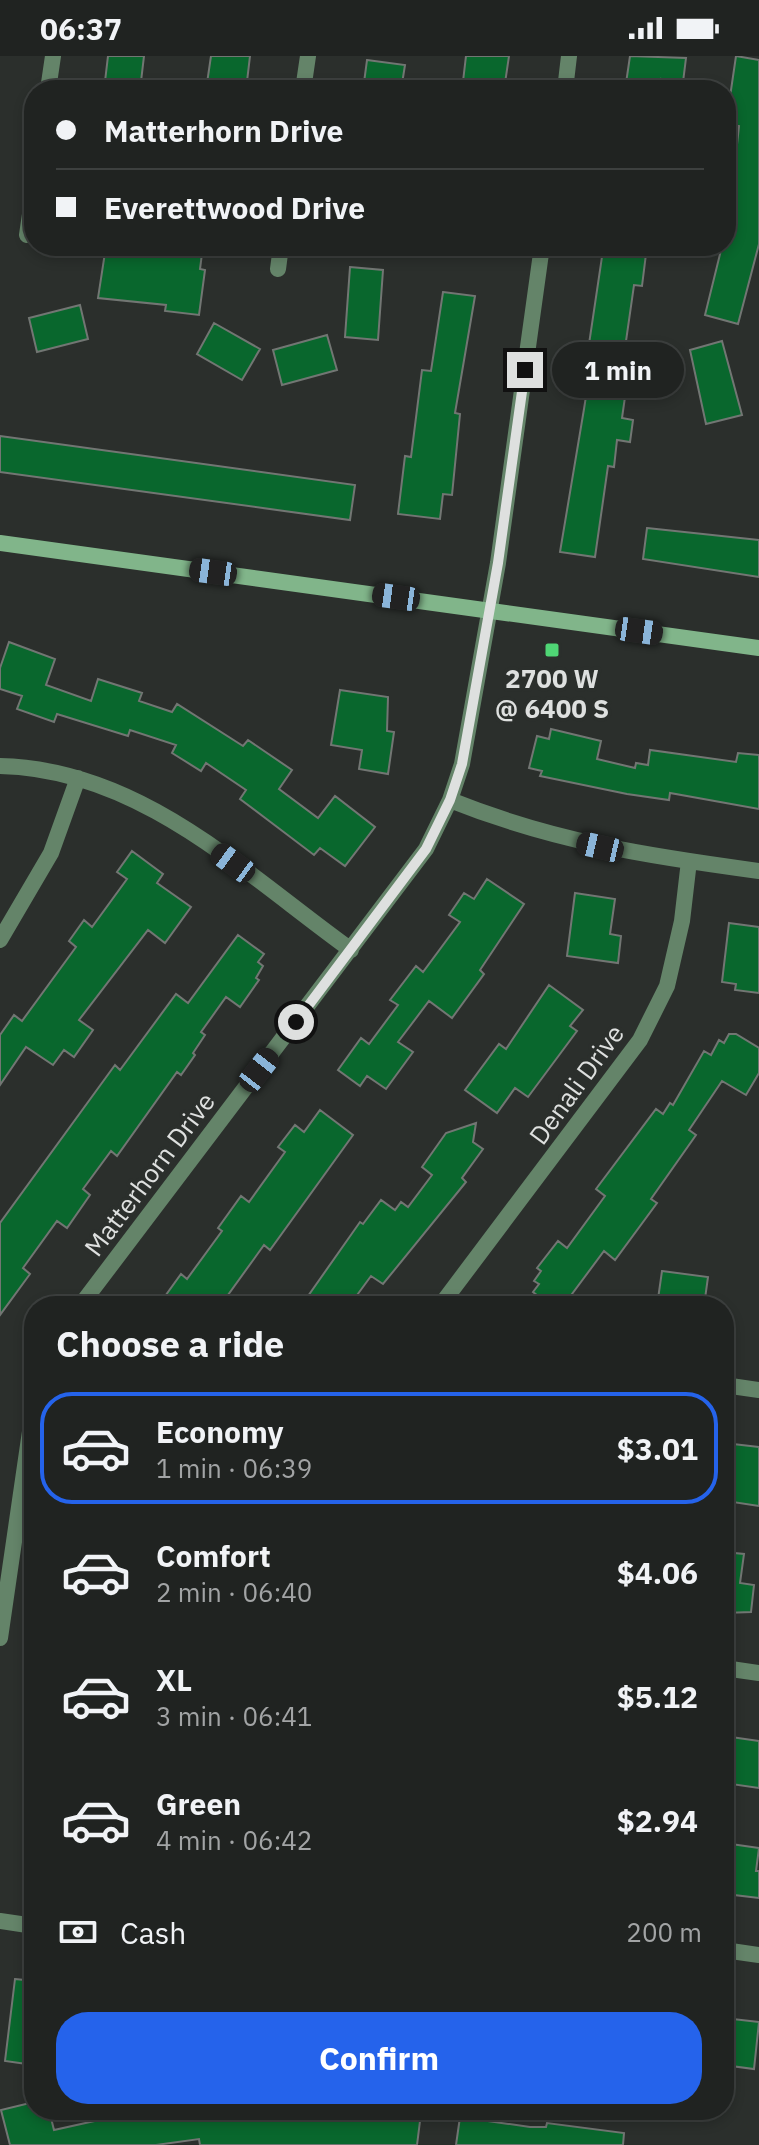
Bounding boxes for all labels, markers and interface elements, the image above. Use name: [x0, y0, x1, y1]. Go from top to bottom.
text: 06:37: [40, 9, 122, 48]
text: Matterhorn Drive: [104, 111, 343, 150]
text: Everettwood Drive: [104, 188, 365, 227]
callout: 1 min: [553, 342, 685, 398]
route end: [507, 352, 543, 388]
text: 1 min: [584, 353, 652, 387]
car: [188, 557, 238, 587]
car: [371, 582, 421, 612]
car: [614, 616, 664, 646]
marker: 2700 W @ 6400 S: [543, 641, 561, 659]
place label: 2700 W @ 6400 S: [495, 661, 609, 725]
car: [574, 830, 626, 864]
car: [207, 839, 259, 887]
route start: [278, 1004, 314, 1040]
street label: Denali Drive: [521, 1017, 631, 1151]
car: [235, 1044, 283, 1096]
street label: Matterhorn Drive: [76, 1085, 222, 1263]
text: Choose a ride: [56, 1320, 284, 1367]
icon: car: [60, 1412, 132, 1484]
text: Economy: [156, 1412, 284, 1451]
text: $3.01: [617, 1429, 698, 1468]
text: 1 min · 06:39: [156, 1451, 312, 1485]
icon: car: [60, 1536, 132, 1608]
text: Comfort: [156, 1536, 271, 1575]
text: $4.06: [617, 1553, 698, 1592]
text: 2 min · 06:40: [156, 1575, 312, 1609]
icon: car: [60, 1660, 132, 1732]
text: XL: [156, 1660, 192, 1699]
text: $5.12: [617, 1677, 698, 1716]
text: 3 min · 06:41: [156, 1699, 312, 1733]
icon: car: [60, 1784, 132, 1856]
text: Green: [156, 1784, 241, 1823]
text: $2.94: [617, 1801, 698, 1840]
text: 4 min · 06:42: [156, 1823, 312, 1857]
icon: cash: [56, 1910, 100, 1954]
text: Cash: [120, 1913, 186, 1952]
text: 200 m: [626, 1915, 702, 1949]
button: Confirm: [56, 2012, 702, 2104]

